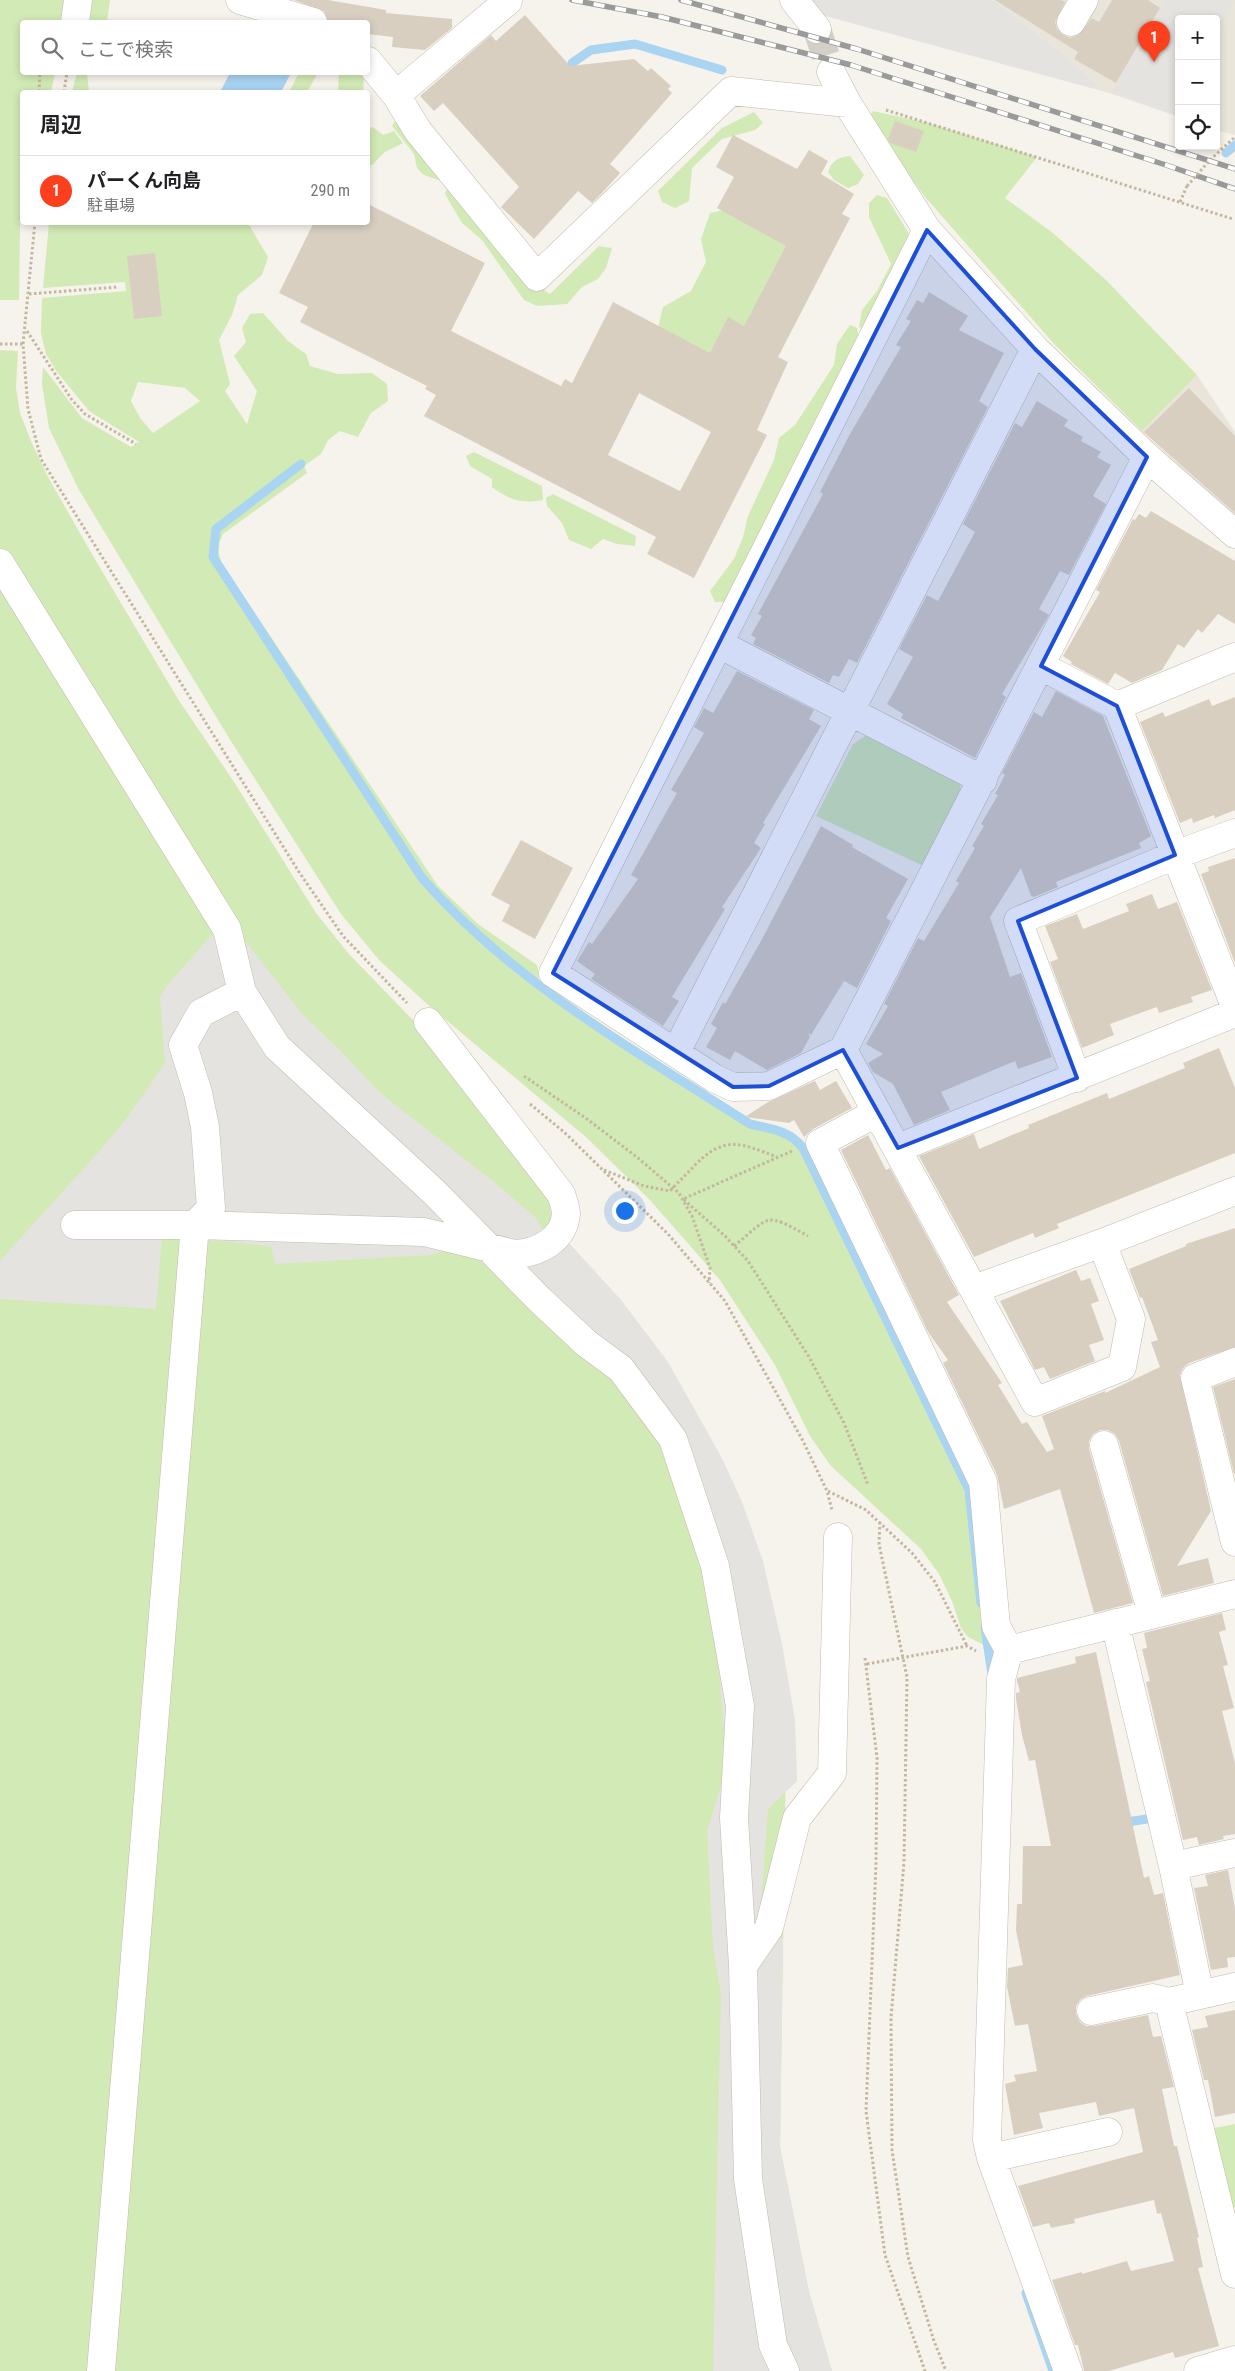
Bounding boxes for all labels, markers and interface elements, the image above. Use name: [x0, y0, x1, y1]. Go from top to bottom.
map controls: [1175, 15, 1220, 150]
button: +: [1175, 15, 1220, 60]
search box: [20, 20, 370, 75]
pin: 1: [1138, 21, 1170, 62]
icon: search: [38, 34, 66, 62]
text: ここで検索: [78, 38, 173, 61]
button: −: [1175, 60, 1220, 105]
button: locate: [1175, 105, 1220, 150]
text: 周辺: [40, 113, 82, 137]
text: パーくん向島: [87, 169, 201, 192]
text: 1: [52, 181, 60, 200]
text: 290 m: [311, 181, 350, 200]
text: 駐車場: [87, 196, 135, 215]
your location: [612, 1198, 638, 1224]

